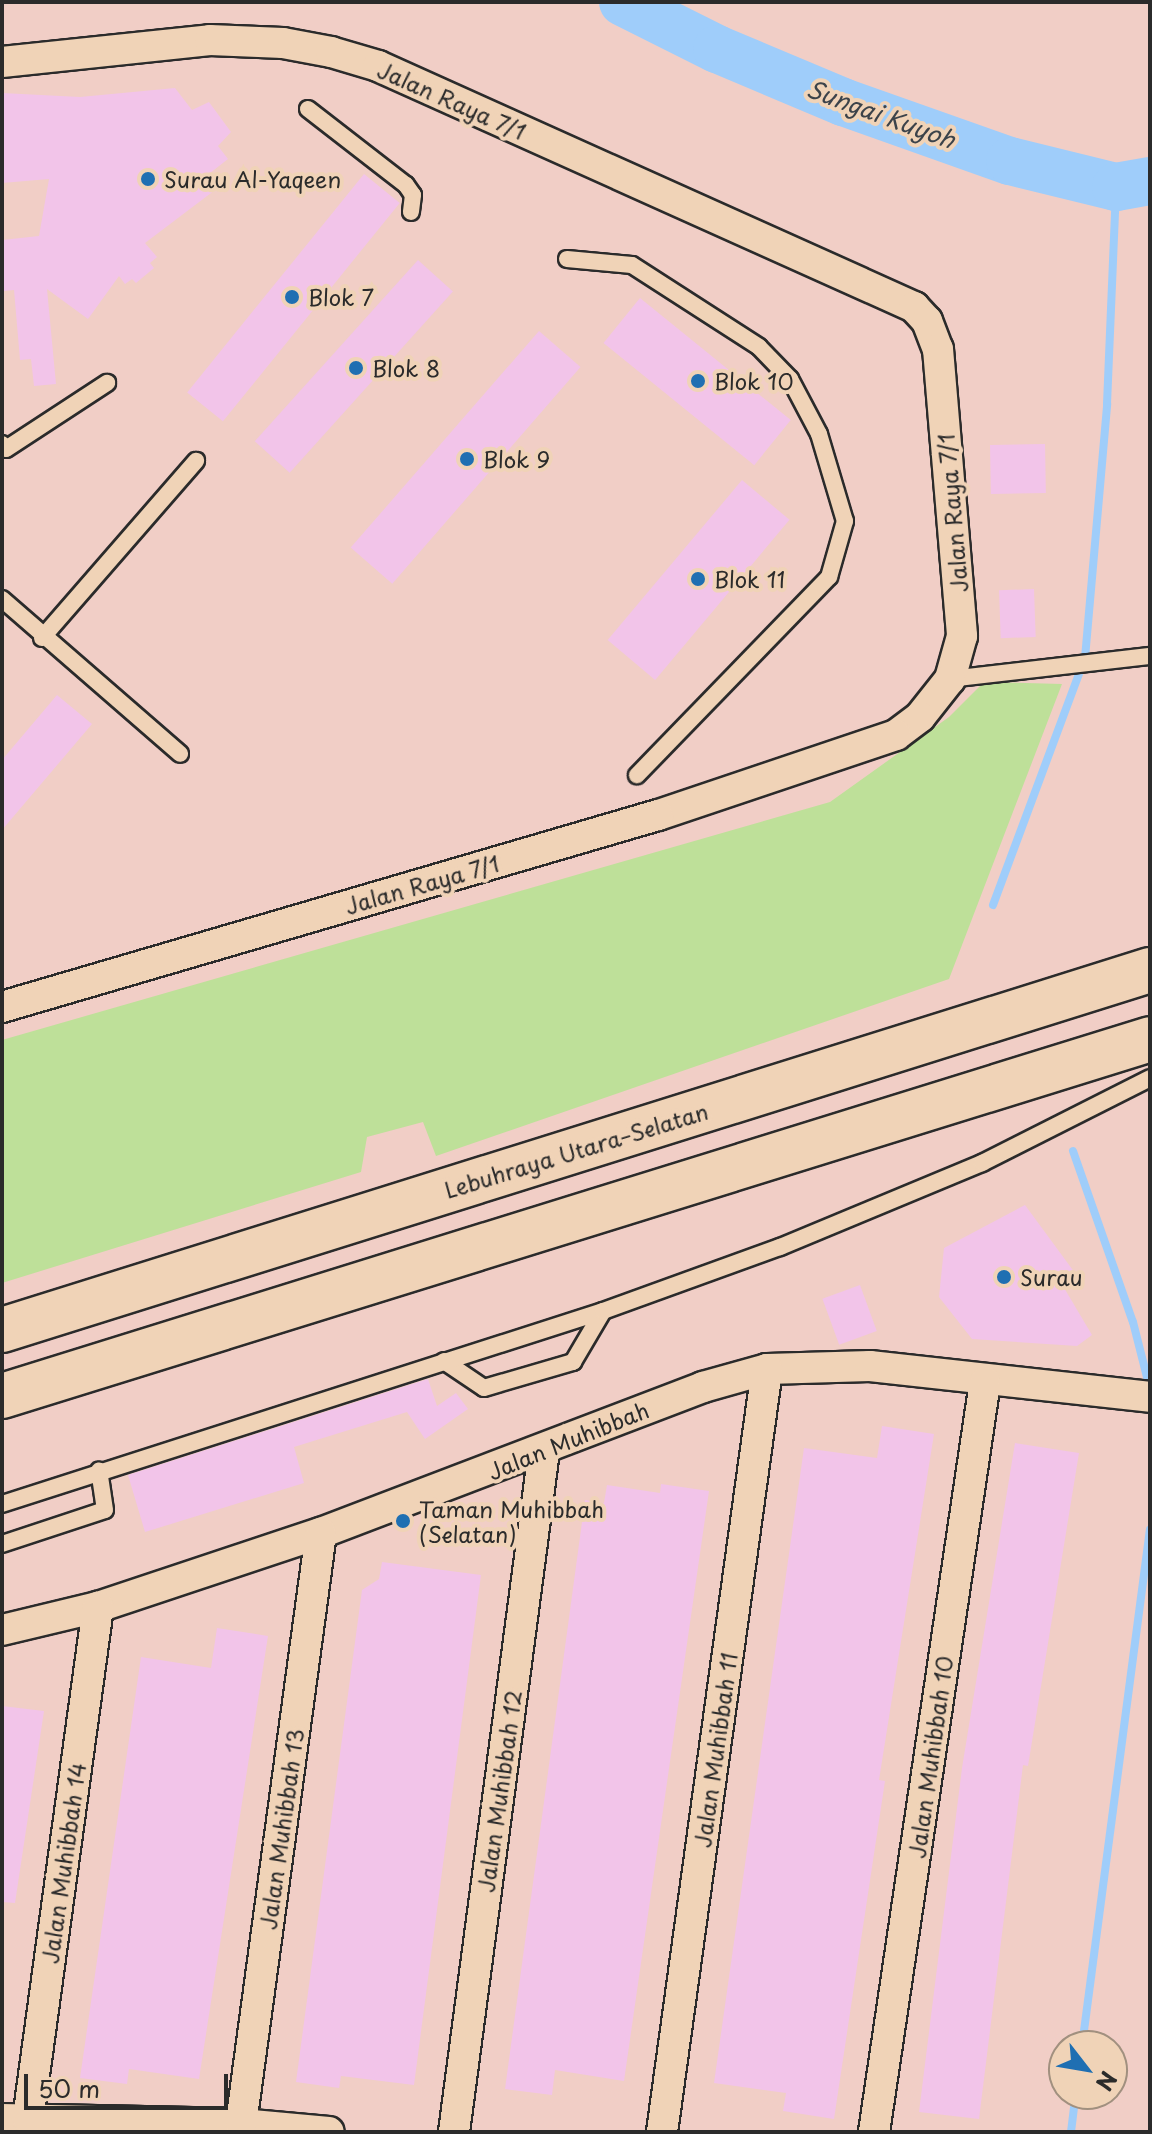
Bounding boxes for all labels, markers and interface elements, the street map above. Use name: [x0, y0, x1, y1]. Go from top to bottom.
street label: Jalan Raya 7/1: [374, 56, 530, 144]
water label: Sungai Kuyoh: [802, 74, 960, 154]
place label: Surau Al-Yaqeen: [164, 166, 341, 192]
marker: Surau Al-Yaqeen: [139, 170, 157, 188]
place label: Blok 7: [308, 284, 375, 310]
marker: Blok 7: [283, 288, 301, 306]
place label: Blok 8: [372, 355, 440, 381]
marker: Blok 8: [347, 359, 365, 377]
place label: Blok 10: [714, 368, 794, 394]
marker: Blok 10: [689, 372, 707, 390]
street label: Jalan Raya 7/1: [932, 433, 972, 593]
place label: Blok 9: [483, 446, 550, 472]
marker: Blok 9: [458, 450, 476, 468]
place label: Blok 11: [714, 566, 786, 592]
marker: Blok 11: [689, 570, 707, 588]
street label: Jalan Raya 7/1: [342, 849, 502, 919]
street label: Lebuhraya Utara–Selatan: [442, 1098, 710, 1202]
place label: Surau: [1020, 1264, 1082, 1290]
marker: Surau: [995, 1268, 1013, 1286]
street label: Jalan Muhibbah: [484, 1396, 652, 1484]
place label: Taman Muhibbah (Selatan): [419, 1495, 604, 1546]
marker: Taman Muhibbah (Selatan): [394, 1512, 412, 1530]
street label: Jalan Muhibbah 11: [688, 1651, 742, 1849]
street label: Jalan Muhibbah 10: [903, 1654, 957, 1860]
street label: Jalan Muhibbah 12: [472, 1688, 526, 1894]
street label: Jalan Muhibbah 13: [254, 1727, 308, 1931]
street label: Jalan Muhibbah 14: [36, 1761, 90, 1965]
north arrow: [1048, 2030, 1128, 2110]
scale bar: [28, 2058, 232, 2108]
text: N: [1089, 2066, 1126, 2098]
text: 50 m: [38, 2070, 100, 2106]

